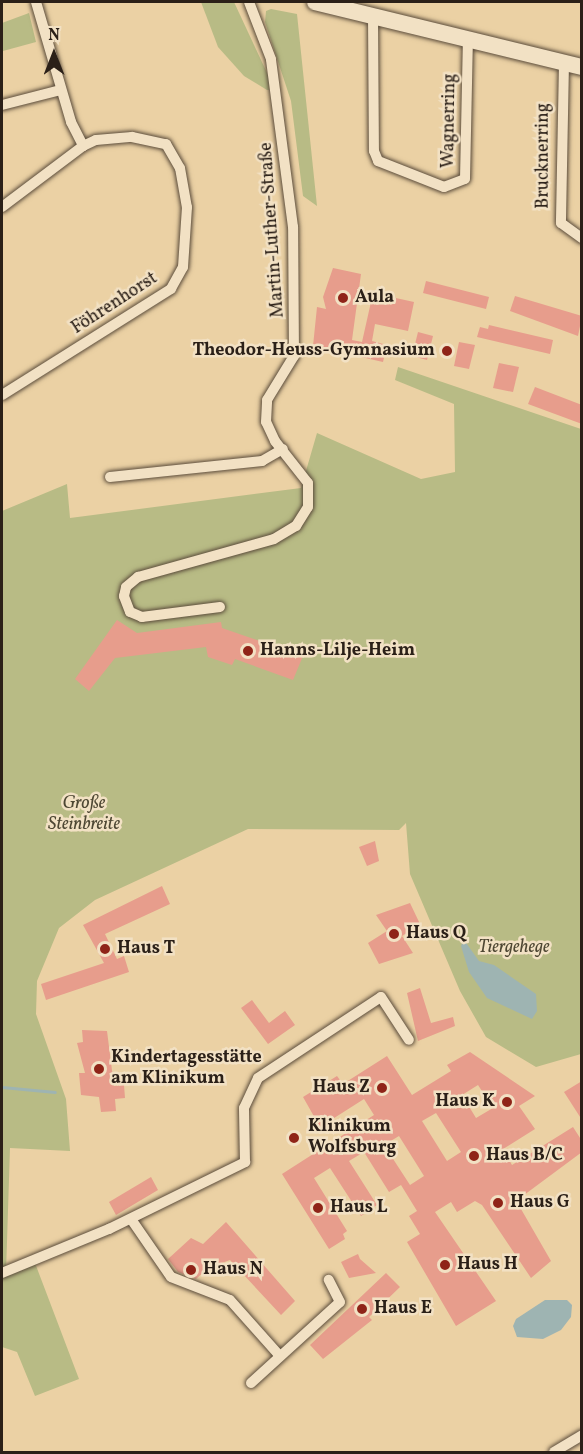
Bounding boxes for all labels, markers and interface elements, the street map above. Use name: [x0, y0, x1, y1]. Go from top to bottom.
north arrow: [24, 24, 84, 84]
text: N: [48, 25, 60, 47]
street label: Wagnerring: [438, 73, 462, 169]
street label: Brucknerring: [533, 103, 555, 209]
street label: Martin-Luther-Straße: [256, 142, 290, 318]
street label: Föhrenhorst: [68, 268, 162, 340]
place label: Aula: [355, 287, 394, 309]
marker: Aula: [336, 291, 350, 305]
place label: Theodor-Heuss-Gymnasium: [192, 340, 435, 362]
marker: Theodor-Heuss-Gymnasium: [440, 344, 454, 358]
place label: Hanns-Lilje-Heim: [260, 640, 415, 662]
marker: Hanns-Lilje-Heim: [241, 644, 255, 658]
park label: Große Steinbreite: [48, 794, 120, 836]
place label: Haus Q: [406, 923, 466, 945]
marker: Haus Q: [387, 927, 401, 941]
park label: Tiergehege: [478, 937, 550, 959]
place label: Haus T: [117, 938, 175, 960]
marker: Haus T: [98, 942, 112, 956]
place label: Kindertagesstätte am Klinikum: [111, 1048, 262, 1090]
marker: Kindertagesstätte am Klinikum: [92, 1062, 106, 1076]
place label: Haus Z: [312, 1077, 370, 1099]
marker: Haus Z: [375, 1081, 389, 1095]
place label: Haus K: [435, 1091, 495, 1113]
marker: Haus K: [500, 1095, 514, 1109]
place label: Klinikum Wolfsburg: [308, 1117, 396, 1160]
marker: Klinikum Wolfsburg: [285, 1129, 303, 1147]
place label: Haus B/C: [486, 1145, 563, 1167]
marker: Haus B/C: [467, 1149, 481, 1163]
place label: Haus G: [510, 1192, 570, 1214]
marker: Haus G: [491, 1196, 505, 1210]
place label: Haus L: [330, 1197, 387, 1219]
marker: Haus L: [311, 1201, 325, 1215]
place label: Haus H: [457, 1254, 518, 1276]
marker: Haus H: [438, 1258, 452, 1272]
place label: Haus N: [203, 1259, 263, 1281]
marker: Haus N: [184, 1263, 198, 1277]
place label: Haus E: [374, 1298, 432, 1320]
marker: Haus E: [355, 1302, 369, 1316]

